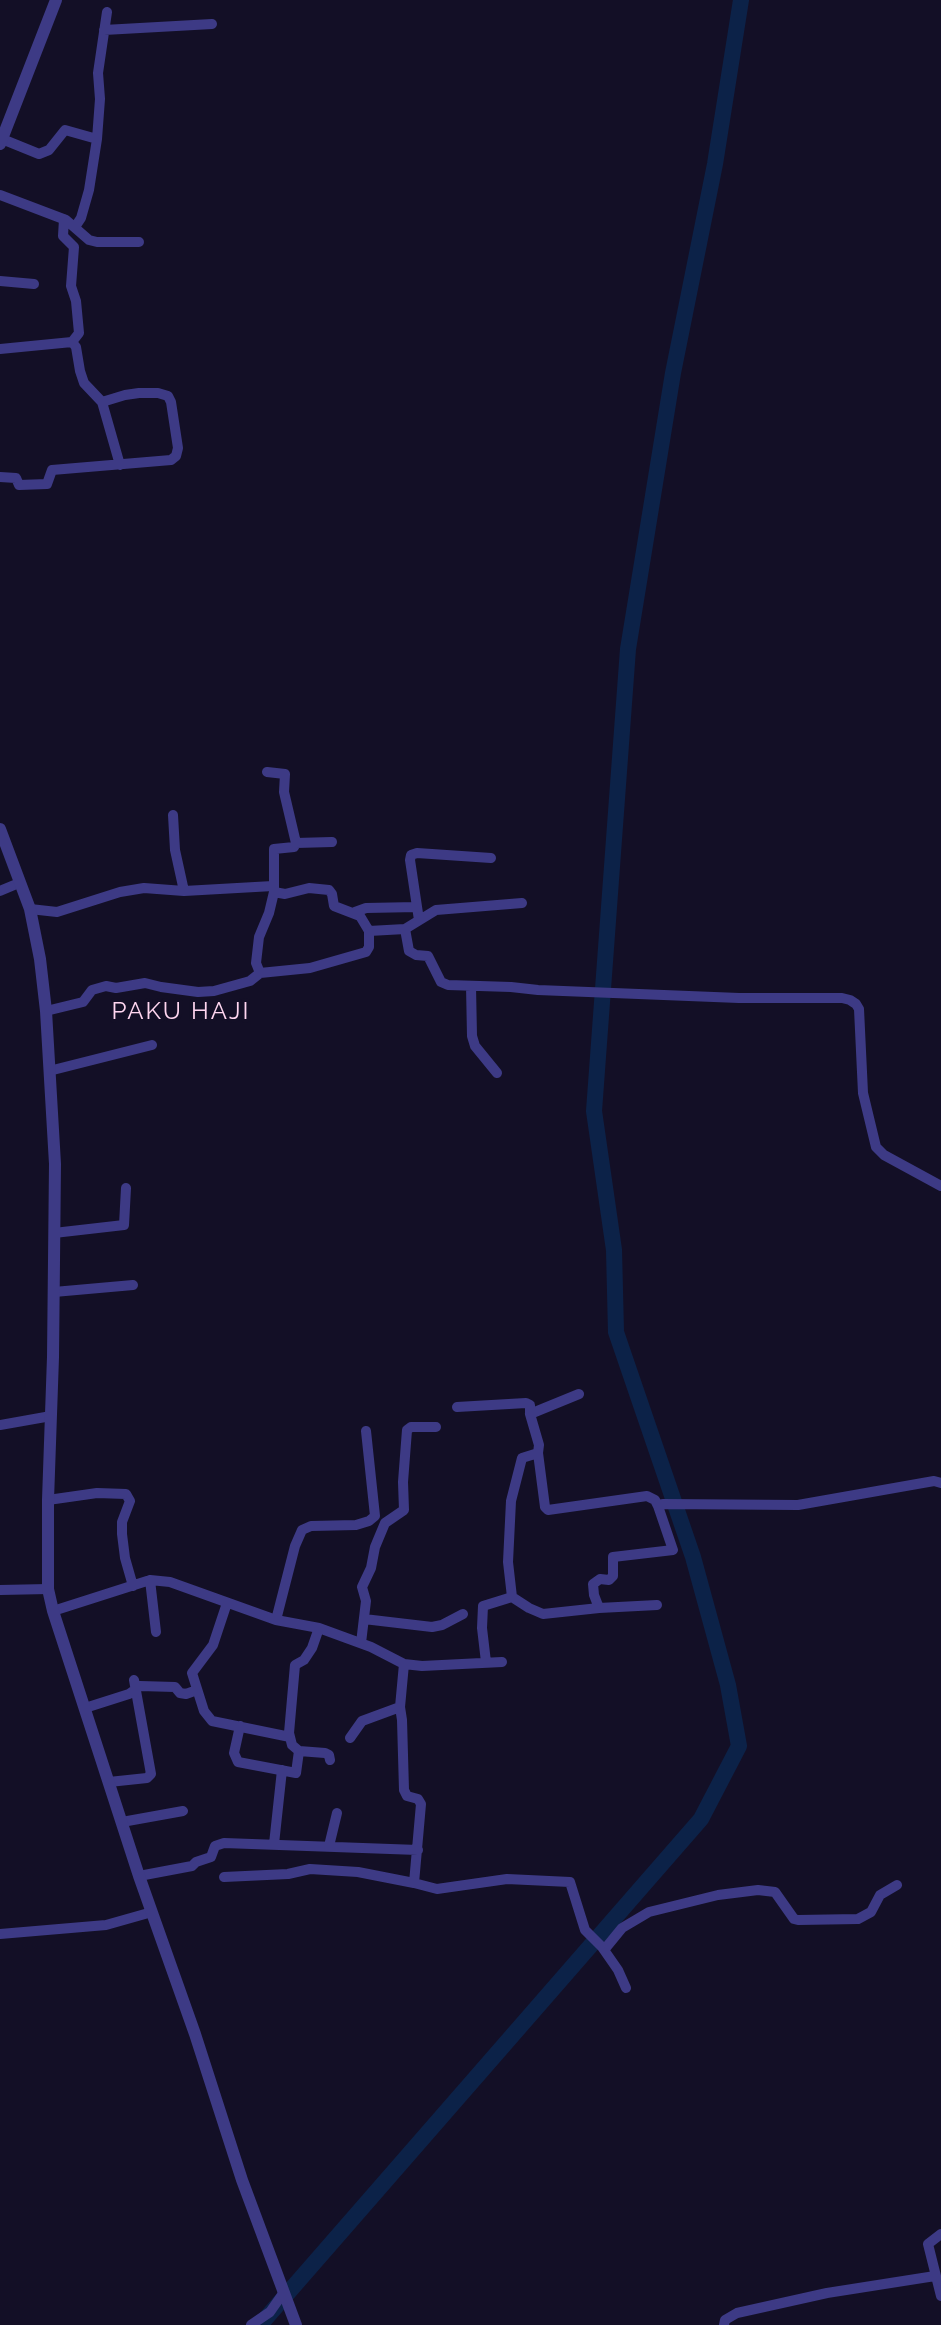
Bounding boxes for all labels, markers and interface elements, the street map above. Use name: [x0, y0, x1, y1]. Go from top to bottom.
district label: PAKU HAJI: [113, 998, 249, 1026]

